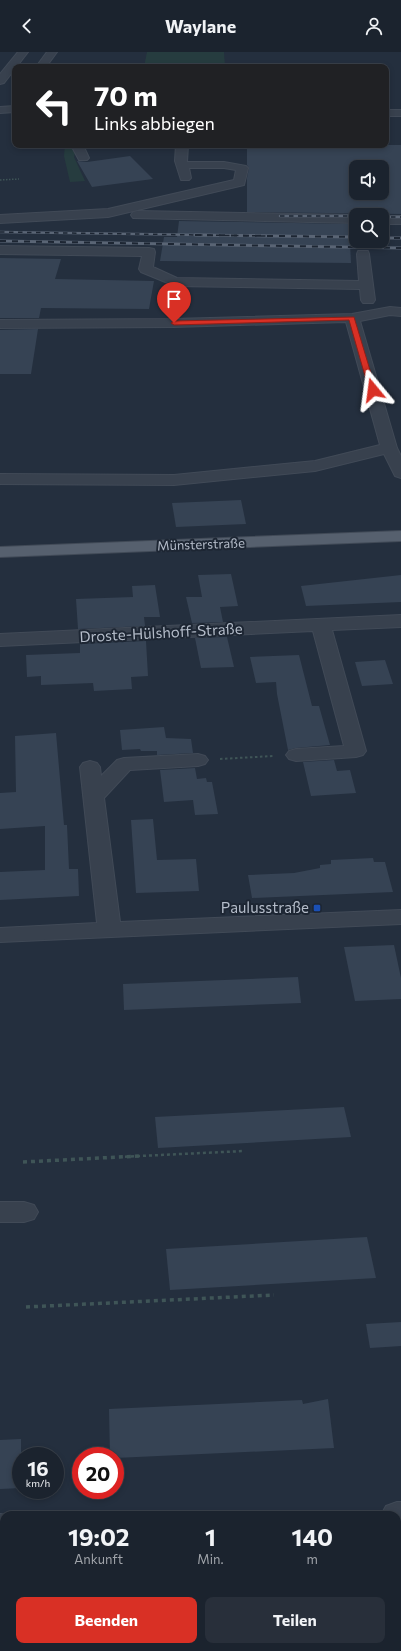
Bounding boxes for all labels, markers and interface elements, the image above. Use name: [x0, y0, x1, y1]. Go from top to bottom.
icon: back: [16, 15, 38, 37]
text: Waylane: [165, 15, 236, 37]
icon: person: [363, 15, 385, 37]
text: 70 m: [94, 78, 158, 112]
icon: left: [28, 80, 80, 132]
text: Links abbiegen: [94, 112, 215, 134]
map controls: [349, 160, 389, 248]
button: sound: [349, 160, 389, 200]
button: search: [349, 208, 389, 248]
pin: [157, 282, 191, 323]
icon: arrive: [163, 288, 185, 310]
position arrow: [352, 369, 394, 411]
street label: Münsterstraße: [157, 534, 245, 554]
street label: Droste-Hülshoff-Straße: [79, 619, 243, 645]
place label: Paulusstraße: [221, 898, 309, 916]
marker: Paulusstraße: [312, 903, 322, 913]
speed limit sign: 20: [72, 1447, 124, 1499]
text: 16: [27, 1456, 49, 1480]
text: km/h: [26, 1477, 50, 1489]
text: 19:02: [68, 1522, 129, 1551]
text: 1: [205, 1522, 216, 1551]
text: 140: [292, 1522, 333, 1551]
text: Ankunft: [74, 1551, 123, 1567]
text: Min.: [197, 1551, 224, 1567]
text: m: [307, 1551, 318, 1567]
button: Beenden: [16, 1597, 197, 1643]
button: Teilen: [205, 1597, 385, 1643]

